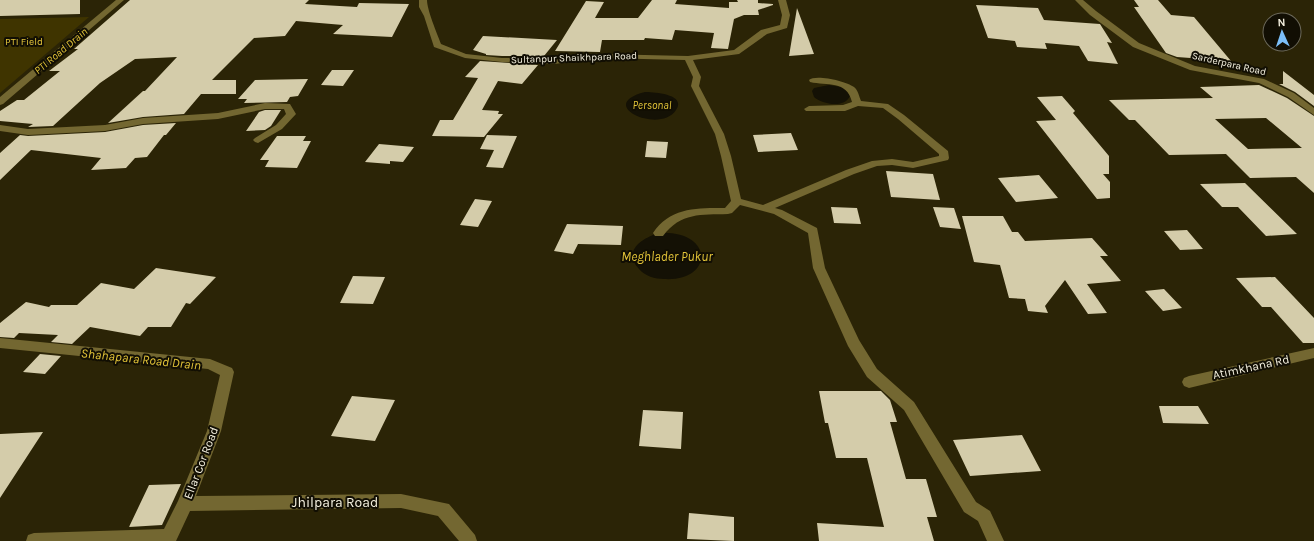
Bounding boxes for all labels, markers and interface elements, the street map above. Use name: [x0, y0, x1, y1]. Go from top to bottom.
north arrow: [1262, 12, 1302, 52]
text: N: [1277, 16, 1286, 29]
water label: PTI Road Drain: [32, 25, 90, 77]
park label: PTI Field: [5, 36, 43, 48]
street label: Sultanpur Shaikhpara Road: [511, 50, 637, 66]
street label: Sarderpara Road: [1191, 50, 1267, 78]
water label: Personal: [632, 99, 672, 112]
water label: Meghlader Pukur: [621, 249, 713, 264]
water label: Shahapara Road Drain: [80, 345, 202, 373]
street label: Atimkhana Rd: [1211, 352, 1291, 382]
street label: Ellar Cor Road: [181, 425, 221, 501]
street label: Jhilpara Road: [292, 494, 378, 511]

